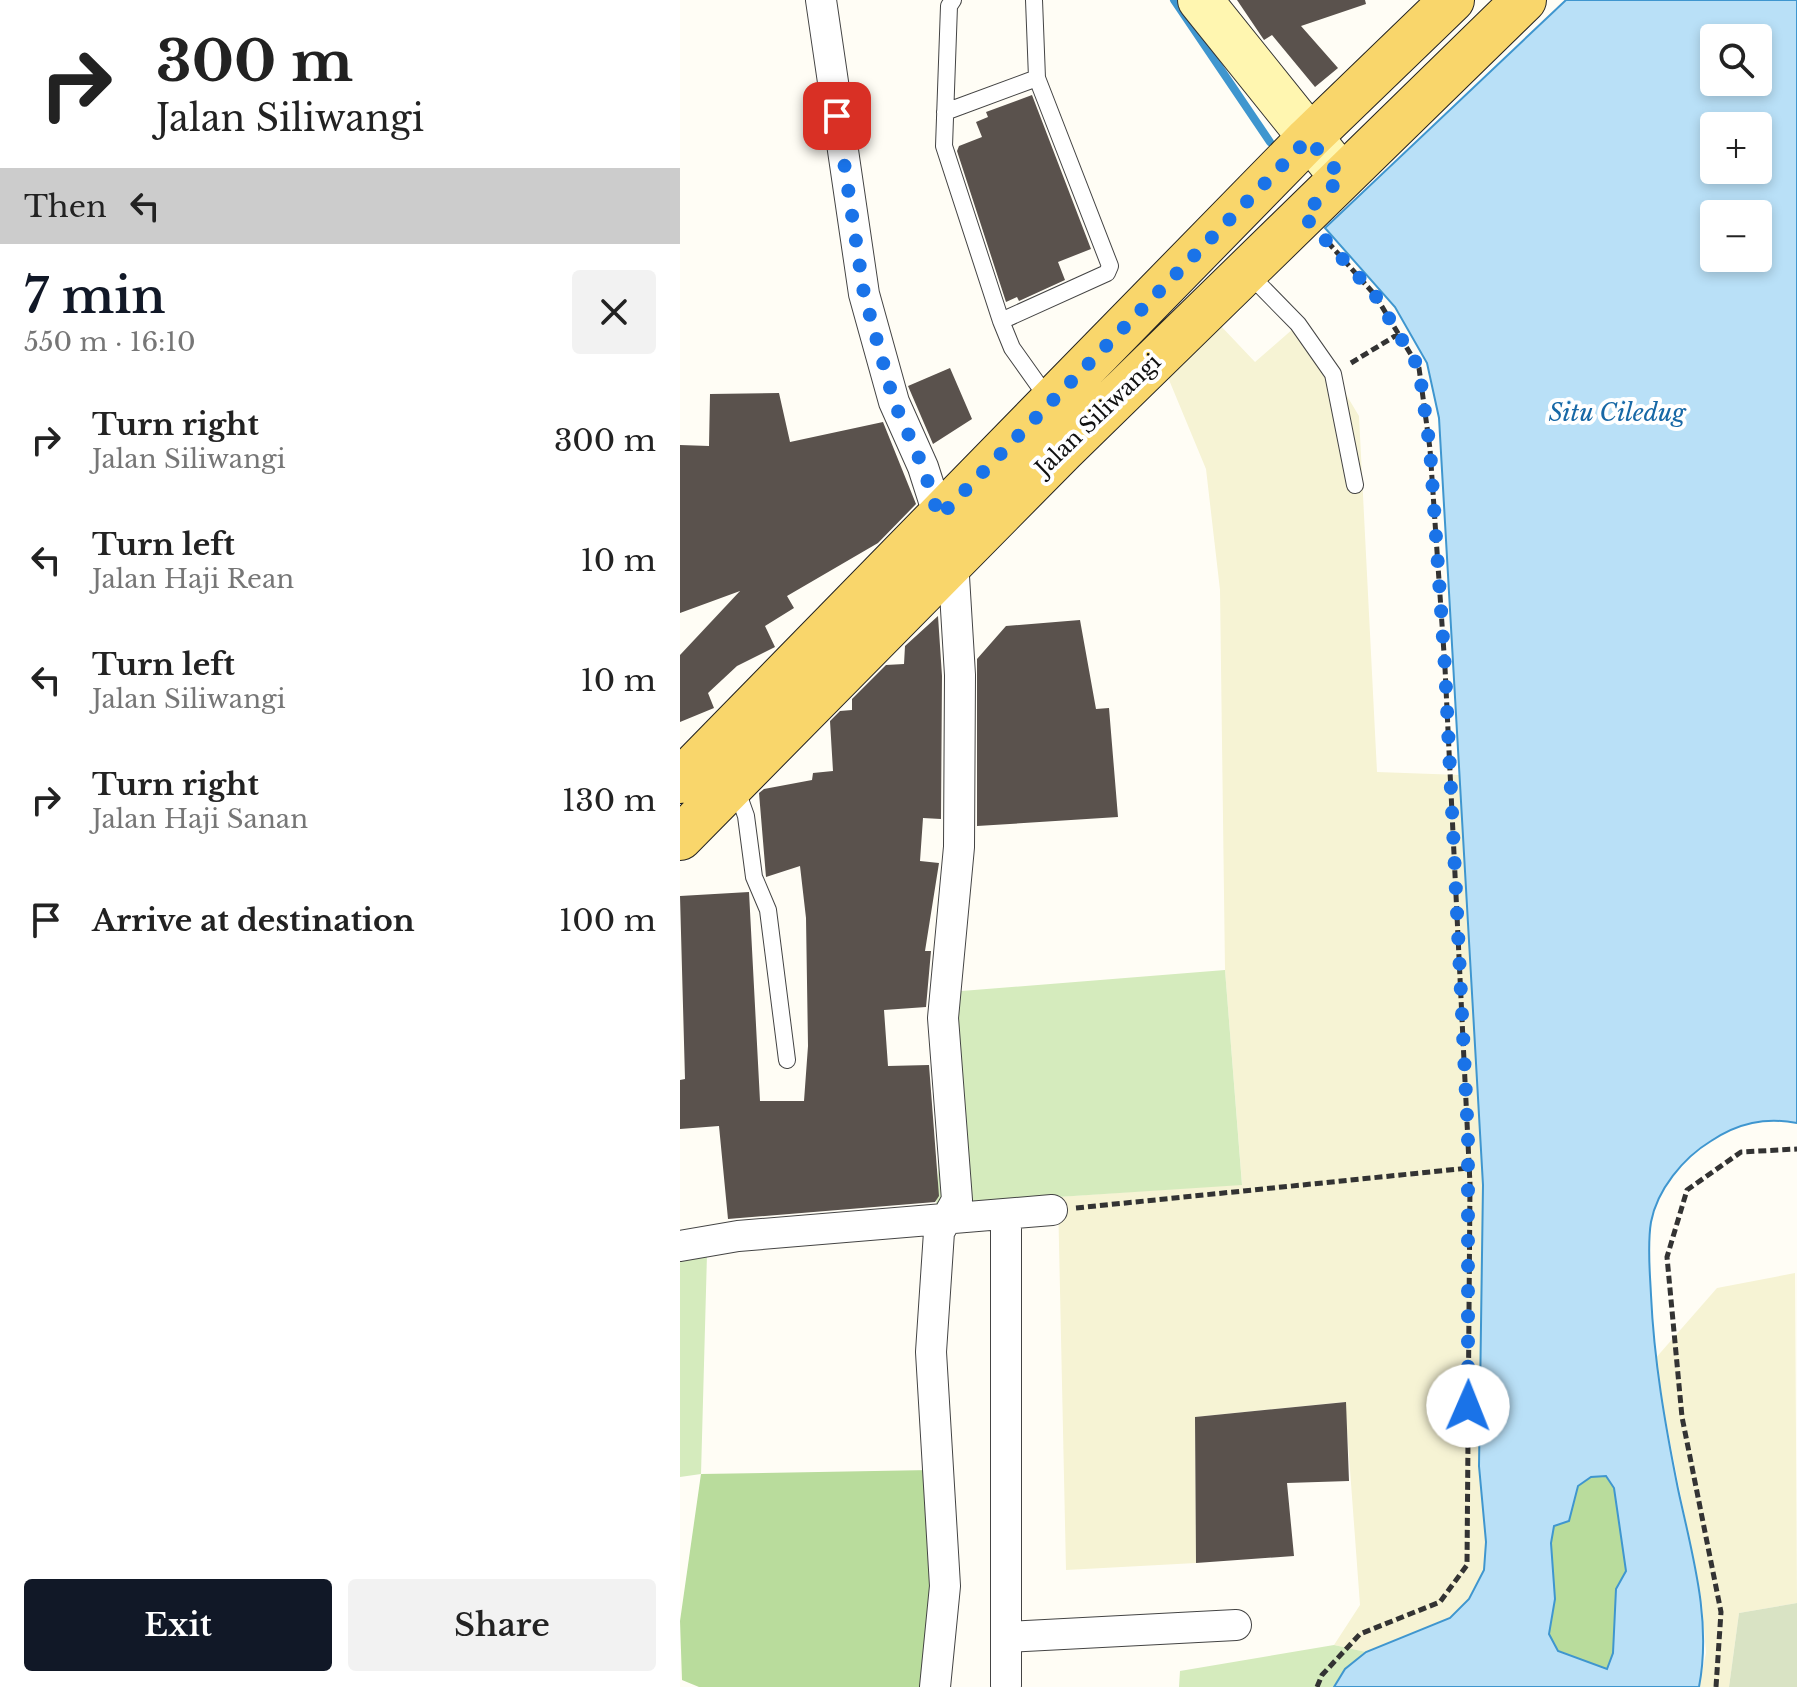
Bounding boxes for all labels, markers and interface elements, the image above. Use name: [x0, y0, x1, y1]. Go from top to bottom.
map controls: [1700, 24, 1772, 272]
button: search: [1700, 24, 1772, 96]
text: 300 m: [156, 27, 353, 96]
icon: right: [24, 32, 128, 136]
pin: [803, 82, 871, 150]
icon: arrive: [815, 94, 859, 138]
text: Jalan Siliwangi: [156, 96, 424, 141]
button: +: [1700, 112, 1772, 184]
icon: left: [123, 184, 167, 228]
text: Then: [24, 188, 107, 225]
button: −: [1700, 200, 1772, 272]
text: 7 min: [24, 266, 166, 326]
button: close: [572, 270, 656, 354]
text: 550 m · 16:10: [24, 326, 196, 358]
street label: Jalan Siliwangi: [1028, 348, 1167, 484]
water label: Situ Ciledug: [1549, 398, 1687, 427]
text: Turn right: [92, 406, 259, 443]
icon: right: [24, 418, 68, 462]
text: 300 m: [554, 422, 656, 459]
text: Jalan Siliwangi: [92, 443, 286, 475]
text: Turn left: [92, 526, 235, 563]
icon: left: [24, 538, 68, 582]
text: 10 m: [580, 542, 656, 579]
text: Jalan Haji Rean: [92, 563, 294, 595]
text: Turn left: [92, 646, 235, 683]
icon: left: [24, 658, 68, 702]
text: 10 m: [580, 662, 656, 699]
text: Jalan Siliwangi: [92, 683, 286, 715]
text: Turn right: [92, 766, 259, 803]
icon: right: [24, 778, 68, 822]
text: 130 m: [562, 782, 656, 819]
text: Jalan Haji Sanan: [92, 803, 308, 835]
icon: arrive: [24, 898, 68, 942]
text: Arrive at destination: [92, 902, 415, 939]
text: 100 m: [559, 902, 656, 939]
position arrow: [1426, 1364, 1510, 1448]
button: Exit: [24, 1579, 332, 1671]
button: Share: [348, 1579, 656, 1671]

